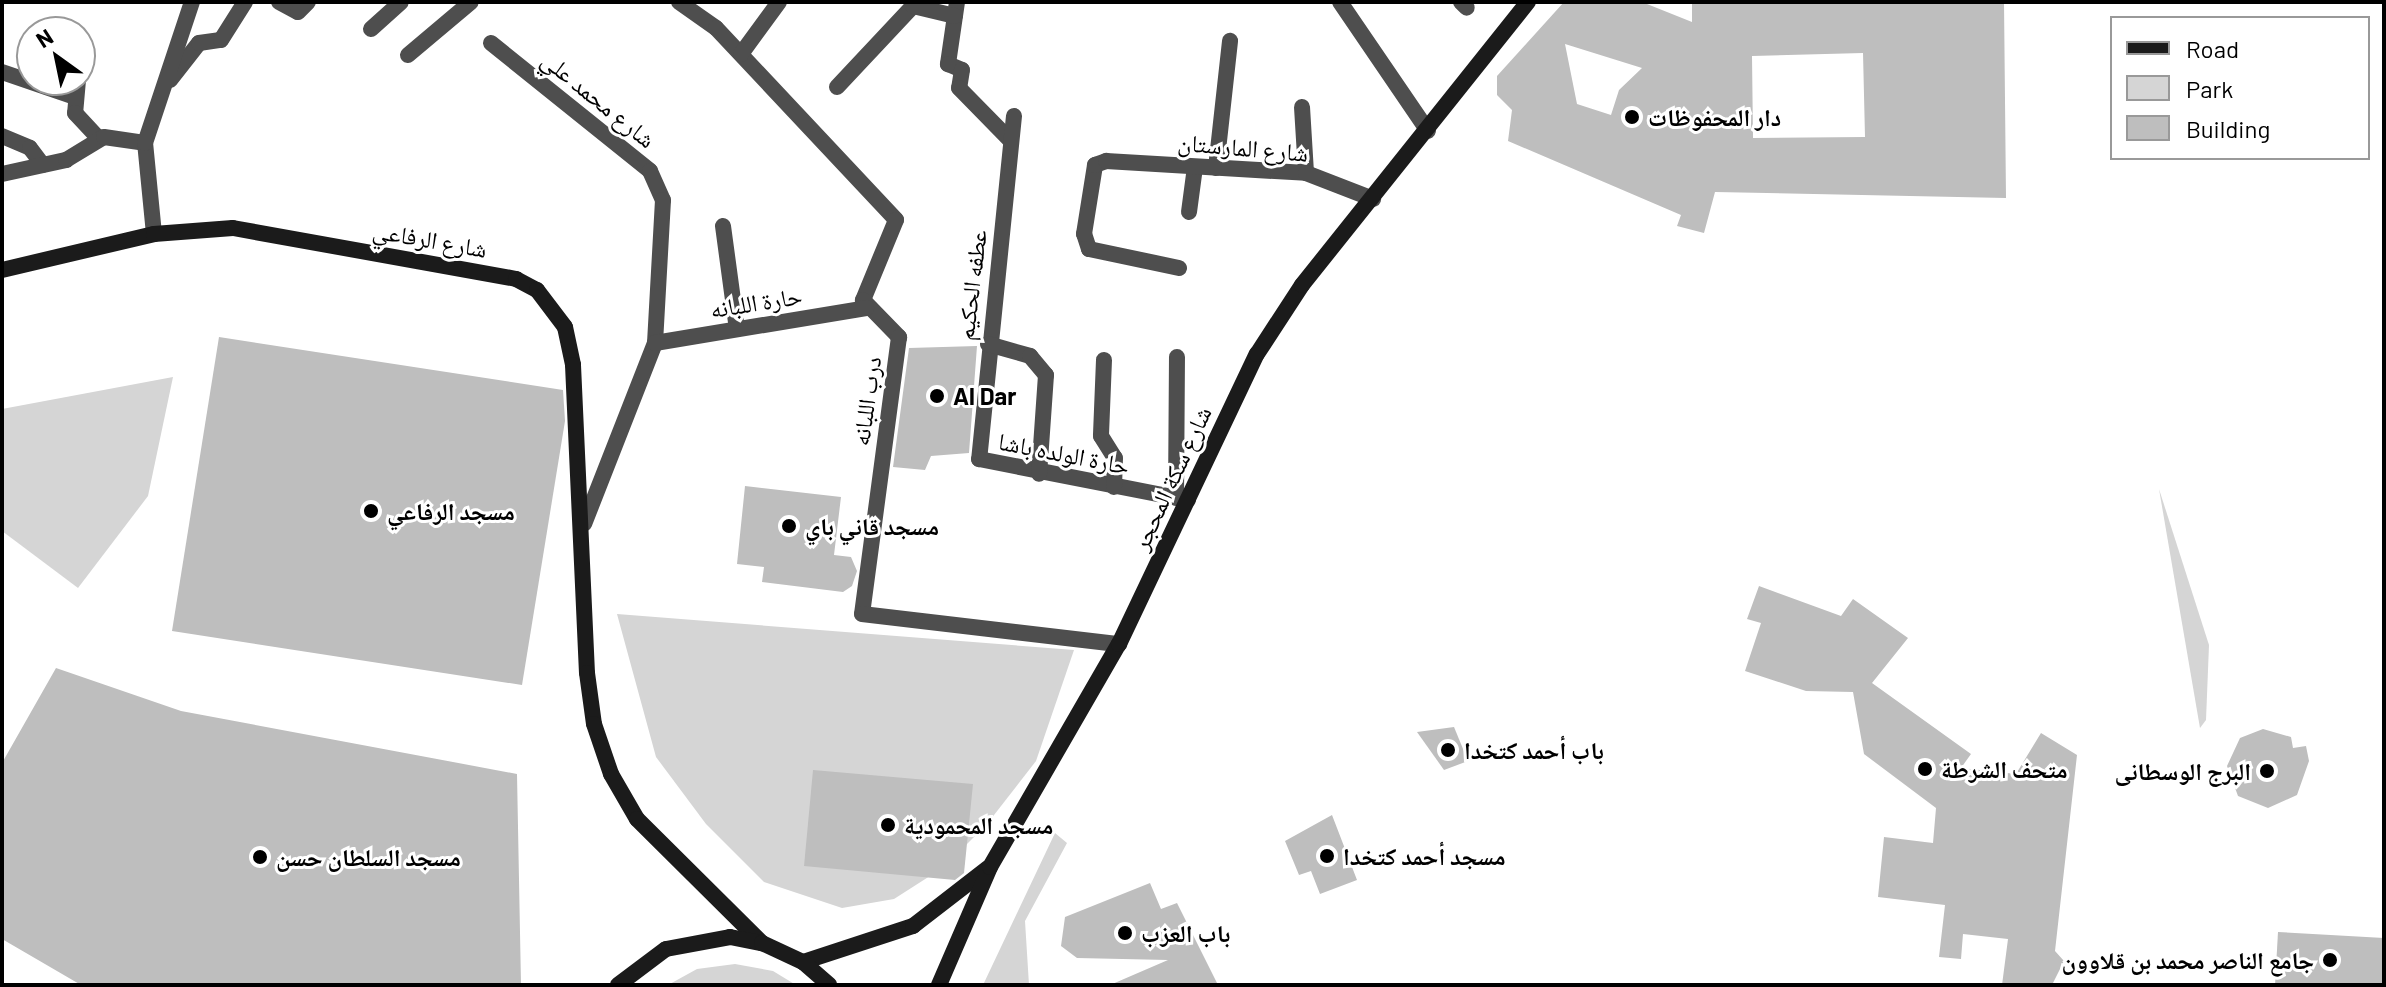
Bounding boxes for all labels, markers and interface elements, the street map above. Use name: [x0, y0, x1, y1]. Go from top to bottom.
north arrow: [16, 16, 96, 96]
legend: [2110, 16, 2370, 160]
text: N: [31, 23, 57, 52]
text: Road: [2186, 34, 2239, 63]
street label: شارع محمد علي: [536, 44, 662, 154]
text: Park: [2186, 74, 2233, 103]
place label: دار المحفوظات: [1648, 103, 1781, 131]
marker: دار المحفوظات: [1623, 108, 1641, 126]
text: Building: [2186, 114, 2270, 143]
street label: شارع المارستان: [1176, 127, 1310, 167]
street label: شارع الرفاعي: [371, 215, 489, 263]
street label: عطفه الحكيم: [950, 228, 992, 342]
street label: حارة اللبانه: [708, 281, 804, 323]
street label: درب اللبانه: [845, 355, 887, 447]
place label: Al Dar: [953, 382, 1016, 410]
marker: Al Dar: [928, 387, 946, 405]
street label: شارع سكة المحجر: [1125, 402, 1217, 554]
street label: حارة الولده باشا: [996, 426, 1132, 480]
place label: مسجد الرفاعي: [387, 497, 515, 525]
marker: مسجد الرفاعي: [362, 502, 380, 520]
place label: مسجد قاني باي: [805, 512, 939, 540]
marker: مسجد قاني باي: [780, 517, 798, 535]
place label: باب أحمد كتخدا: [1464, 736, 1604, 764]
marker: باب أحمد كتخدا: [1439, 741, 1457, 759]
place label: متحف الشرطة: [1941, 755, 2068, 783]
place label: البرج الوسطانى: [2114, 757, 2251, 785]
marker: متحف الشرطة: [1916, 760, 1934, 778]
marker: البرج الوسطانى: [2258, 762, 2276, 780]
place label: مسجد المحمودية: [904, 811, 1053, 839]
marker: مسجد المحمودية: [879, 816, 897, 834]
place label: مسجد أحمد كتخدا: [1343, 842, 1506, 870]
place label: مسجد السلطان حسن: [276, 843, 461, 871]
marker: مسجد أحمد كتخدا: [1318, 847, 1336, 865]
marker: مسجد السلطان حسن: [251, 848, 269, 866]
place label: باب العزب: [1141, 919, 1230, 947]
marker: باب العزب: [1116, 924, 1134, 942]
place label: جامع الناصر محمد بن قلاوون: [2062, 946, 2314, 974]
marker: جامع الناصر محمد بن قلاوون: [2321, 951, 2339, 969]

